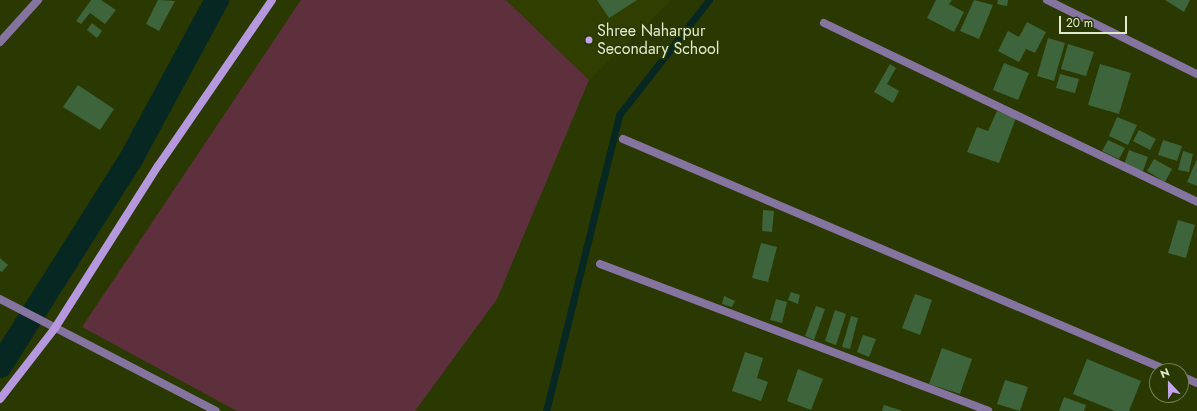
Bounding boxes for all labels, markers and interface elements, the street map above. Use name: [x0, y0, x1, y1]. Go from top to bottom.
scale bar: [1061, 8, 1129, 34]
text: 20 m: [1066, 14, 1093, 32]
place label: Shree Naharpur Secondary School: [597, 21, 719, 59]
marker: Shree Naharpur Secondary School: [584, 35, 594, 45]
north arrow: [1149, 363, 1189, 403]
text: N: [1158, 364, 1172, 382]

